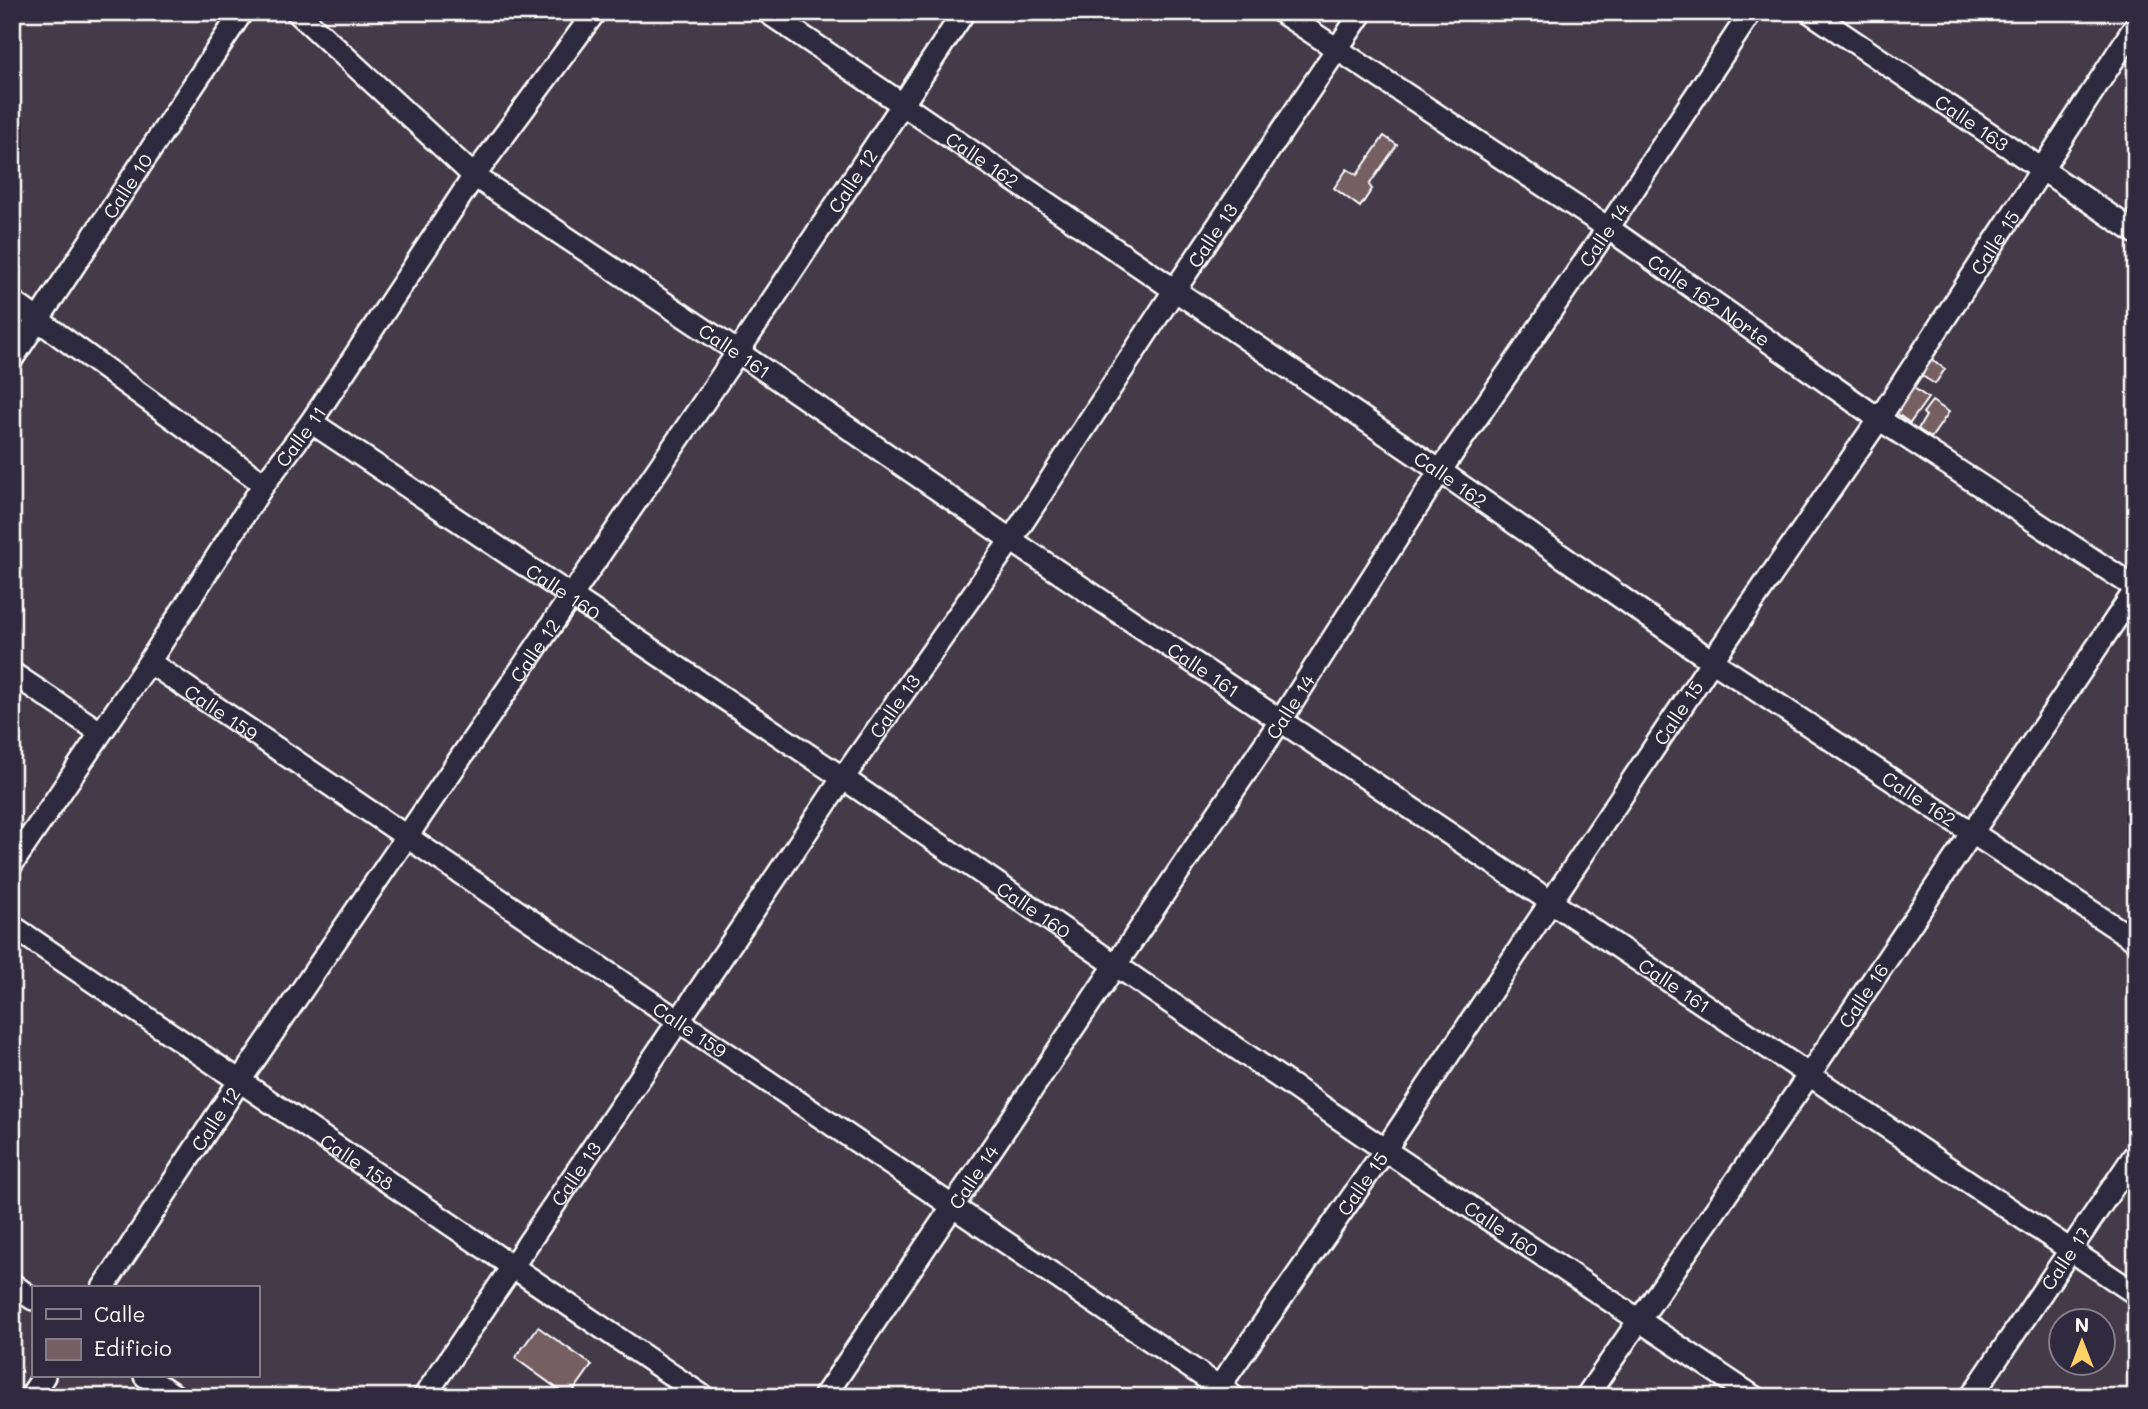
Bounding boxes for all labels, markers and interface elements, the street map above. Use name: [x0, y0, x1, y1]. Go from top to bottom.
street label: Calle 163: [1930, 88, 2014, 156]
street label: Calle 162: [941, 125, 1024, 193]
street label: Calle 12: [822, 144, 882, 217]
street label: Calle 10: [96, 148, 158, 223]
street label: Calle 14: [1573, 197, 1634, 271]
street label: Calle 13: [1181, 198, 1242, 272]
street label: Calle 15: [1964, 205, 2025, 279]
street label: Calle 162 Norte: [1643, 248, 1776, 351]
street label: Calle 161: [694, 317, 776, 383]
street label: Calle 11: [269, 401, 331, 472]
street label: Calle 162: [1410, 445, 1492, 513]
street label: Calle 160: [522, 557, 606, 625]
street label: Calle 12: [504, 613, 565, 687]
street label: Calle 161: [1163, 636, 1244, 702]
street label: Calle 13: [863, 669, 925, 742]
street label: Calle 14: [1259, 669, 1320, 744]
street label: Calle 15: [1647, 675, 1708, 749]
street label: Calle 159: [180, 678, 263, 746]
street label: Calle 162: [1878, 765, 1961, 831]
street label: Calle 160: [992, 875, 1076, 944]
street label: Calle 161: [1634, 952, 1715, 1018]
street label: Calle 16: [1832, 958, 1893, 1032]
street label: Calle 159: [649, 995, 732, 1063]
street label: Calle 12: [185, 1082, 245, 1155]
street label: Calle 158: [316, 1127, 399, 1195]
street label: Calle 13: [545, 1136, 606, 1210]
street label: Calle 14: [942, 1139, 1003, 1214]
street label: Calle 15: [1331, 1146, 1393, 1220]
street label: Calle 160: [1460, 1194, 1544, 1262]
street label: Calle 17: [2035, 1221, 2096, 1295]
legend: [32, 1286, 259, 1378]
text: Calle: [94, 1300, 146, 1327]
north arrow: [2046, 1308, 2116, 1378]
text: N: [2075, 1312, 2089, 1337]
text: Edificio: [94, 1334, 172, 1361]

